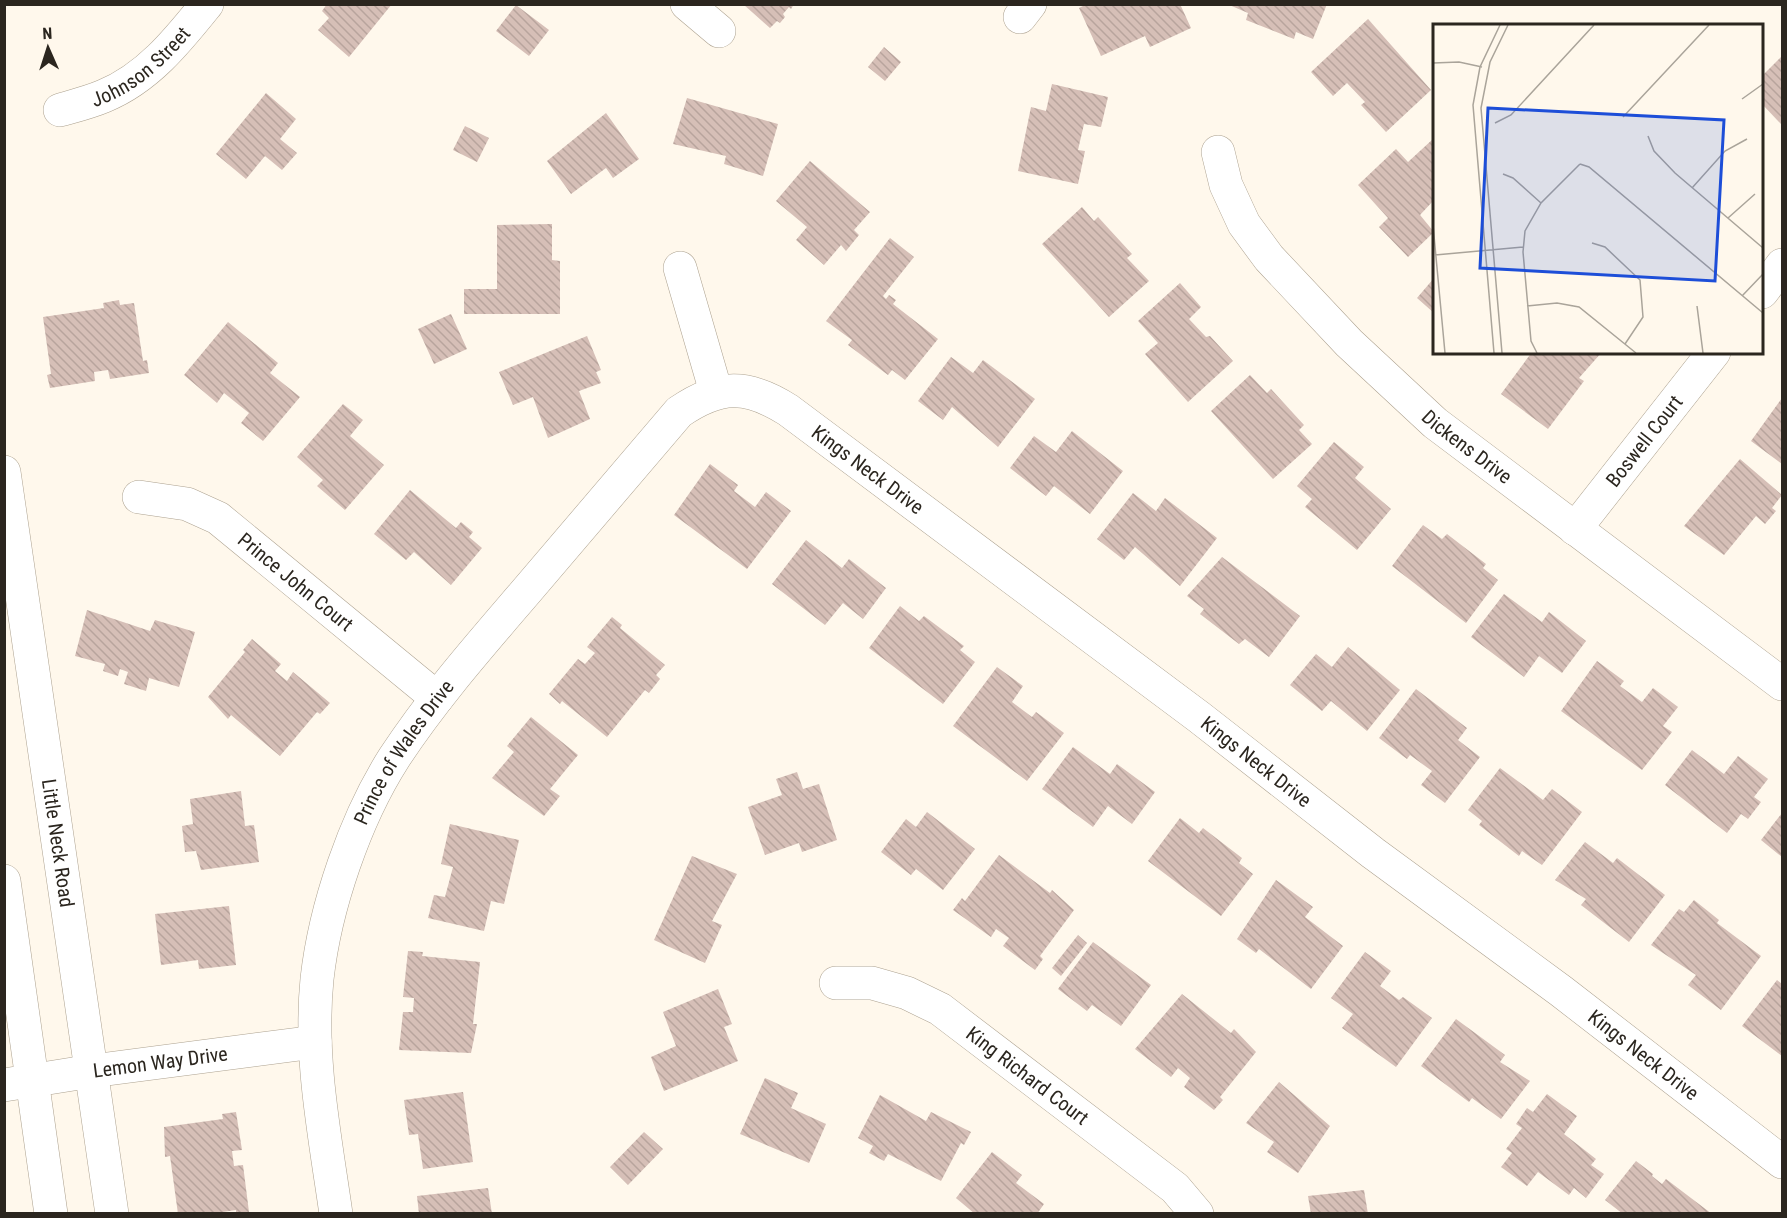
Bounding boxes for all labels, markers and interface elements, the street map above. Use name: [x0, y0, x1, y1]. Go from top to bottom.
north arrow: [18, 18, 78, 78]
street label: Johnson Street: [88, 22, 195, 112]
text: N: [42, 24, 53, 43]
inset map: [1433, 24, 1763, 354]
street label: Boswell Court: [1601, 390, 1688, 492]
street label: Dickens Drive: [1417, 405, 1517, 489]
street label: Kings Neck Drive: [807, 420, 928, 519]
street label: Prince John Court: [233, 527, 358, 636]
street label: Prince of Wales Drive: [349, 675, 459, 828]
street label: Kings Neck Drive: [1196, 711, 1316, 812]
street label: Little Neck Road: [37, 777, 79, 909]
street label: Kings Neck Drive: [1583, 1005, 1704, 1105]
street label: King Richard Court: [962, 1021, 1093, 1130]
street label: Lemon Way Drive: [92, 1041, 229, 1083]

